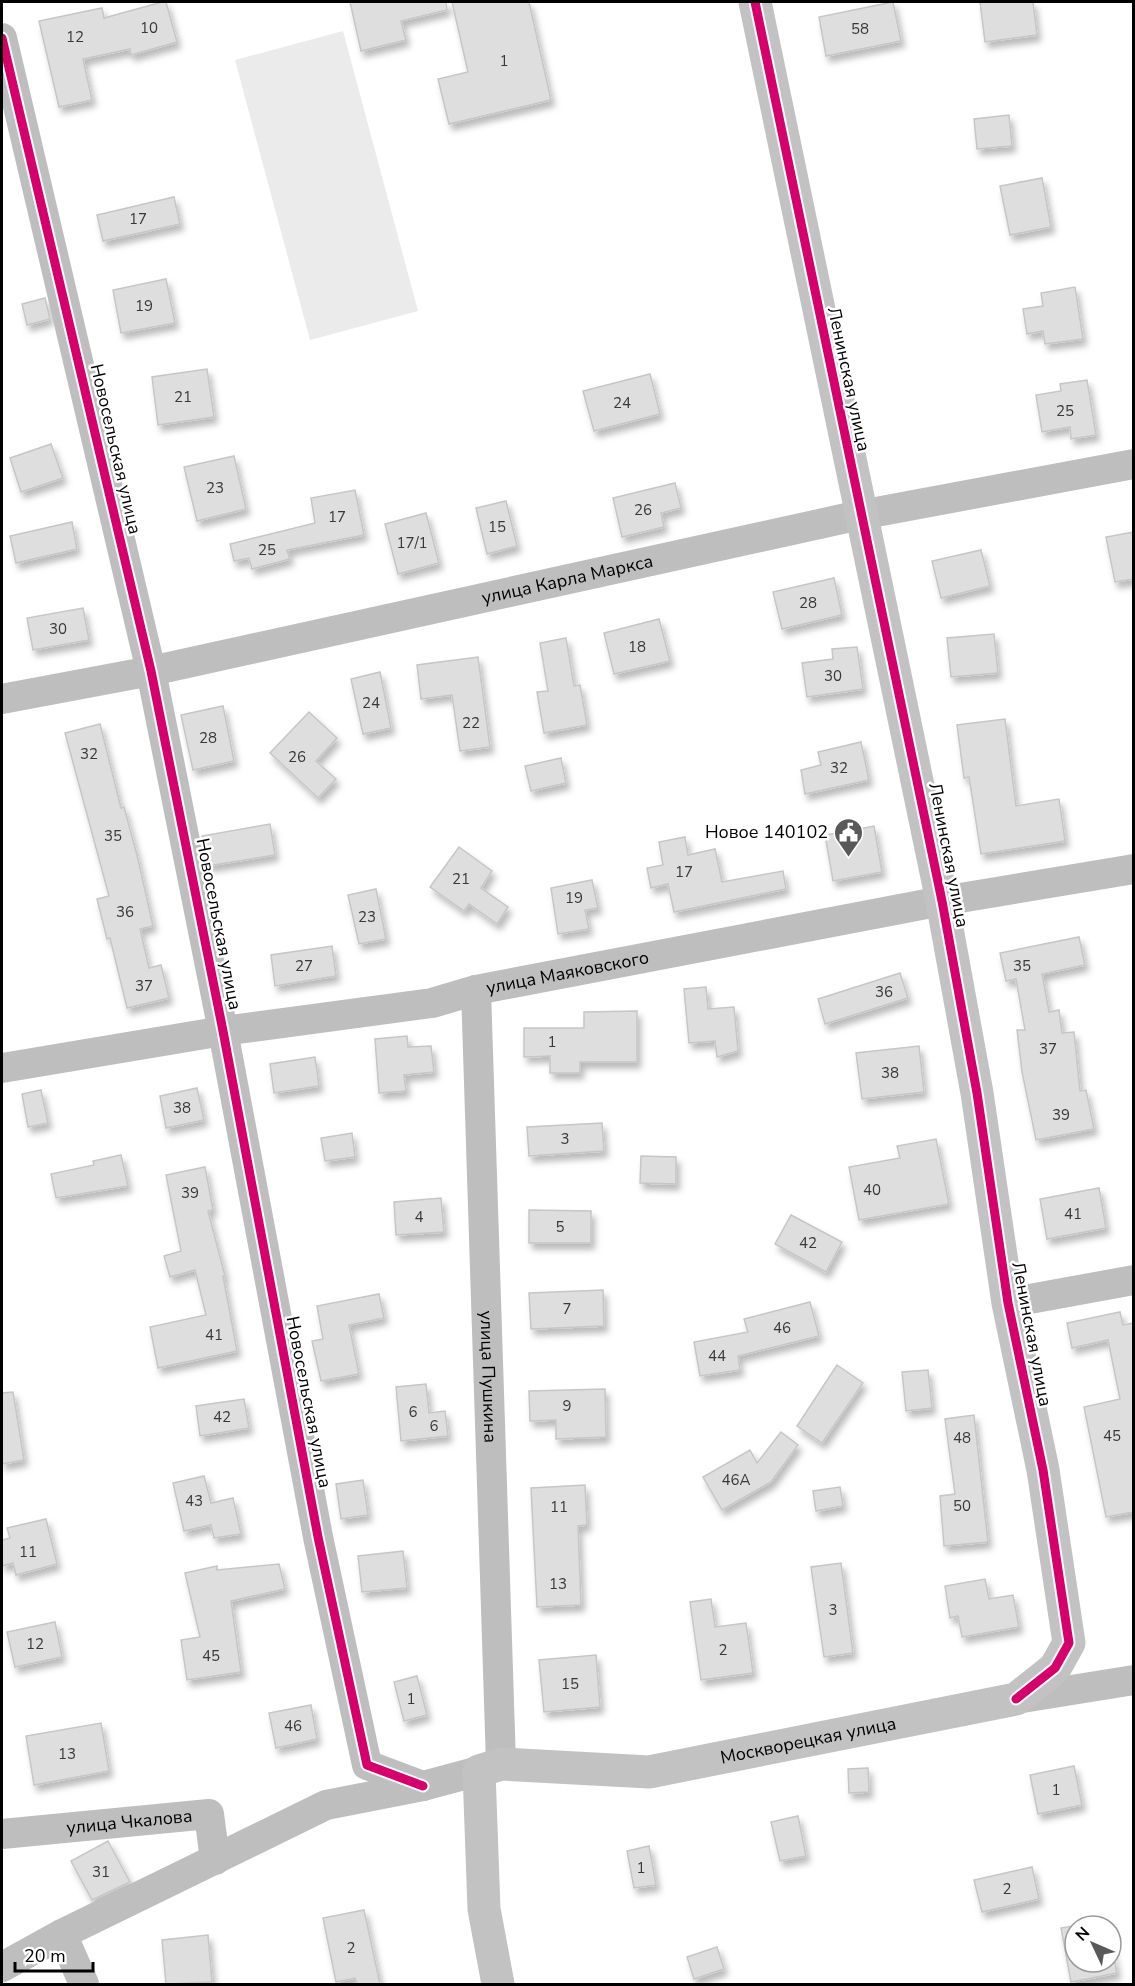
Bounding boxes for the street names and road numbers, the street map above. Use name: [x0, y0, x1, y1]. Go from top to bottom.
street label: Ленинская улица: [822, 305, 876, 453]
street label: Новосельская улица: [85, 361, 147, 537]
street label: улица Карла Маркса: [480, 549, 655, 610]
street label: Ленинская улица: [923, 781, 975, 929]
street label: Новосельская улица: [191, 836, 247, 1012]
street label: улица Маяковского: [484, 945, 651, 1000]
street label: Ленинская улица: [1006, 1260, 1058, 1408]
street label: улица Пушкина: [474, 1310, 503, 1443]
street label: Новосельская улица: [281, 1314, 337, 1490]
street label: Москворецкая улица: [718, 1711, 898, 1770]
street label: улица Чкалова: [65, 1804, 193, 1840]

